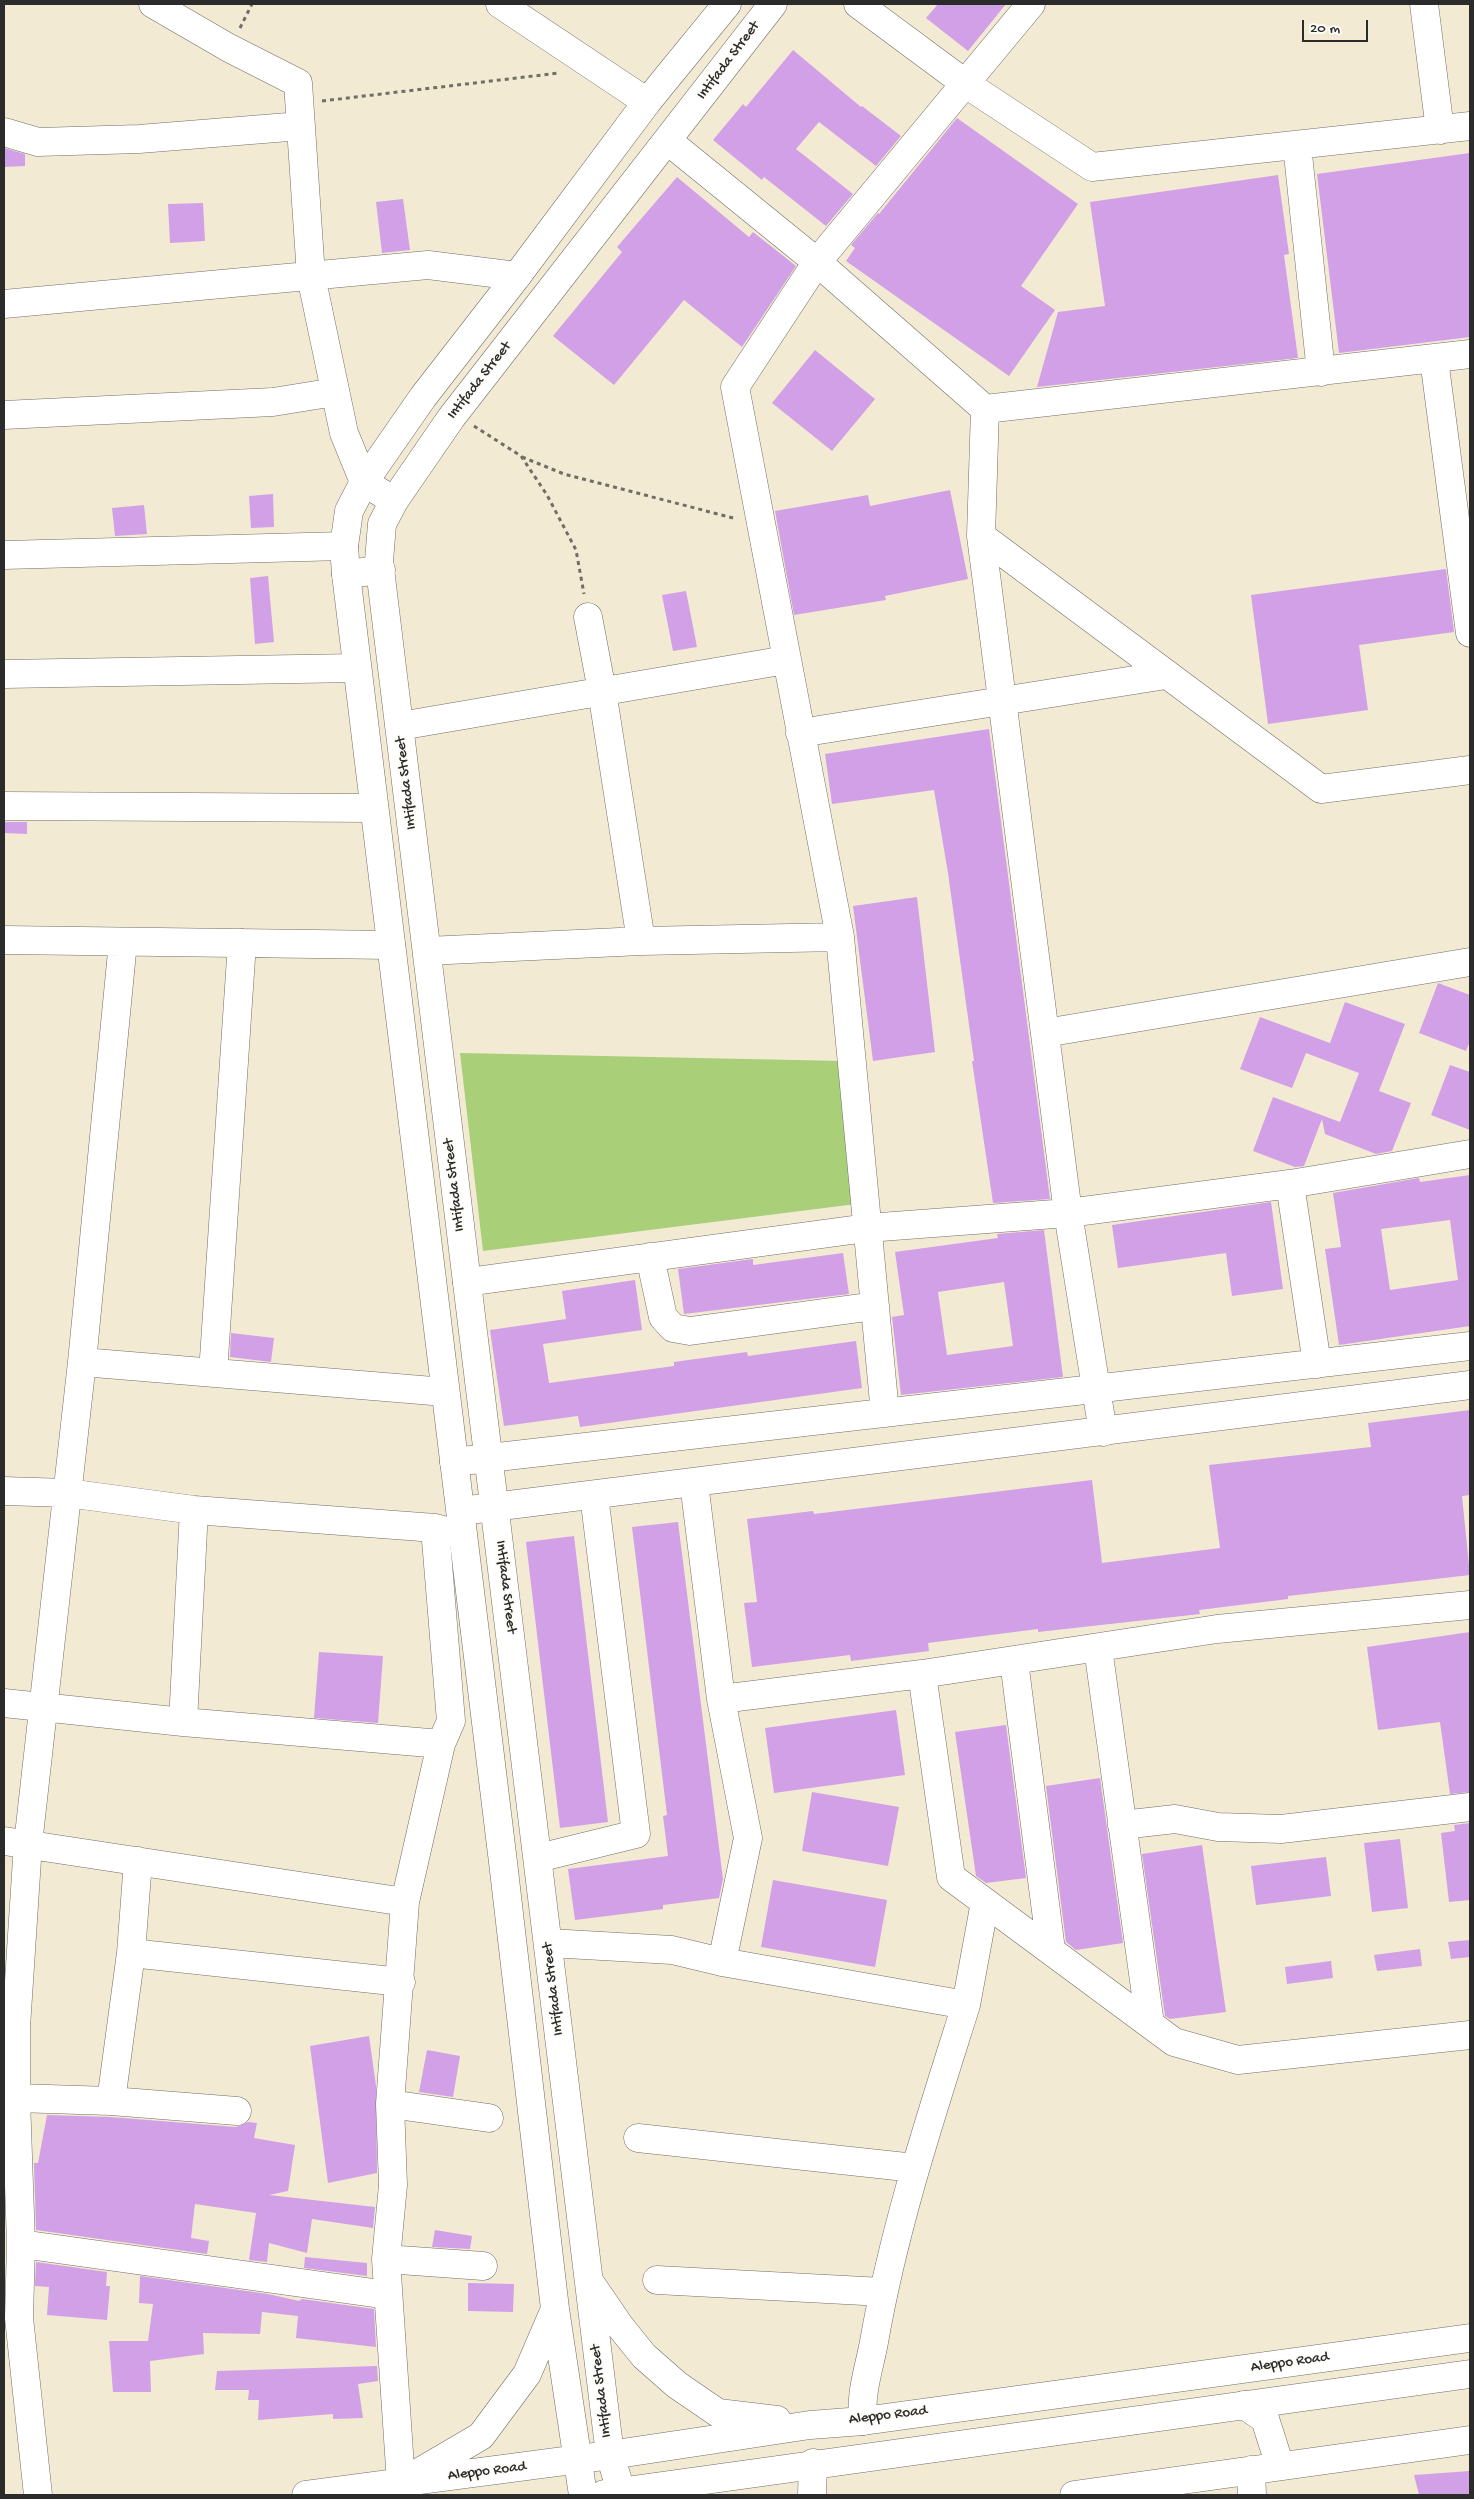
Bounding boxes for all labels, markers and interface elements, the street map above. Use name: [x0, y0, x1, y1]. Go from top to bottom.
scale bar: [1304, 10, 1370, 42]
street label: Intifada Street: [694, 18, 764, 104]
text: 20 m: [1310, 20, 1340, 38]
street label: Intifada Street: [444, 339, 516, 423]
street label: Intifada Street: [392, 735, 422, 831]
street label: Intifada Street: [440, 1137, 470, 1233]
street label: Intifada Street: [490, 1539, 520, 1635]
street label: Intifada Street: [539, 1941, 569, 2037]
street label: Intifada Street: [587, 2343, 617, 2439]
street label: Aleppo Road: [1250, 2349, 1330, 2377]
street label: Aleppo Road: [848, 2402, 928, 2430]
street label: Aleppo Road: [447, 2458, 527, 2486]

